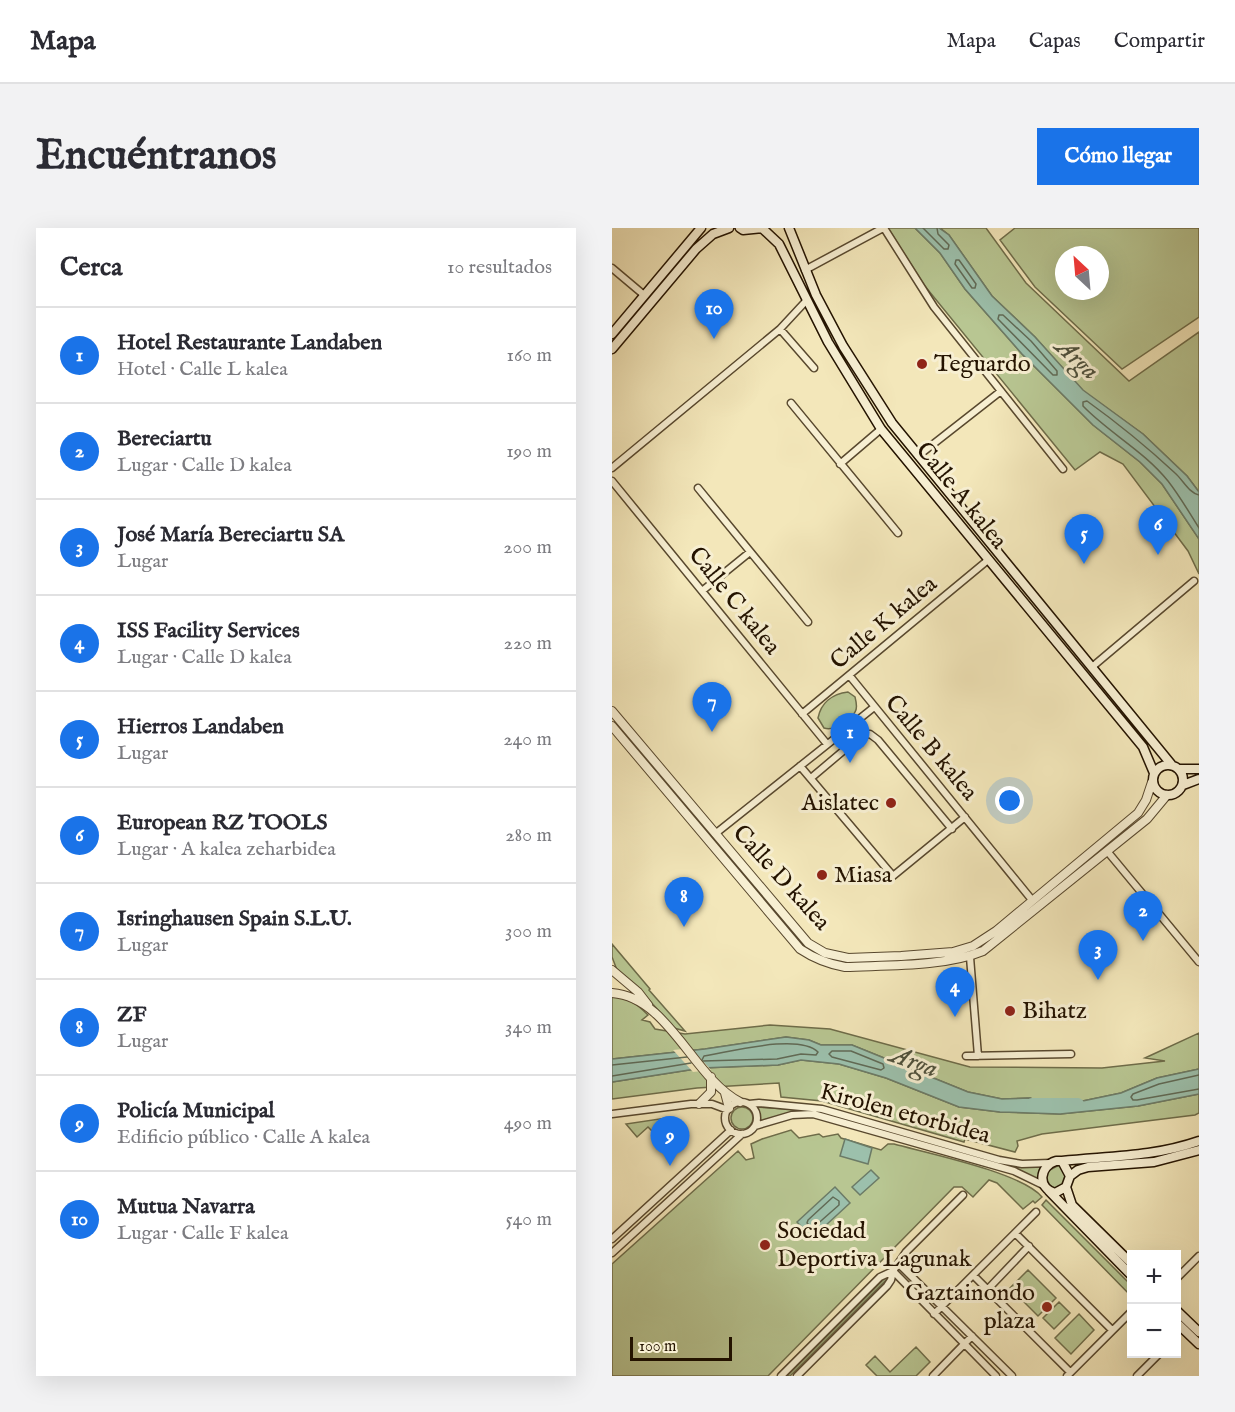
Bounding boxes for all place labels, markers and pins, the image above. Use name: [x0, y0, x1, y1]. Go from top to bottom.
pin: 10: [694, 290, 734, 339]
place label: Teguardo: [934, 349, 1031, 380]
marker: Teguardo: [915, 357, 929, 371]
pin: 6: [1138, 506, 1178, 555]
pin: 5: [1064, 514, 1104, 564]
pin: 7: [692, 682, 732, 732]
pin: 1: [830, 714, 870, 763]
place label: Aislatec: [800, 788, 879, 819]
marker: Aislatec: [884, 796, 898, 810]
place label: Miasa: [834, 860, 893, 891]
marker: Miasa: [815, 868, 829, 882]
pin: 8: [664, 878, 704, 927]
pin: 2: [1124, 892, 1162, 941]
pin: 3: [1078, 930, 1118, 980]
pin: 4: [936, 968, 974, 1017]
place label: Bihatz: [1022, 996, 1087, 1027]
marker: Bihatz: [1003, 1004, 1017, 1018]
pin: 9: [650, 1116, 690, 1166]
place label: Sociedad Deportiva Lagunak: [777, 1216, 972, 1275]
marker: Sociedad Deportiva Lagunak: [758, 1238, 772, 1252]
place label: Gaztainondo plaza: [905, 1278, 1036, 1337]
marker: Gaztainondo plaza: [1040, 1300, 1054, 1314]

